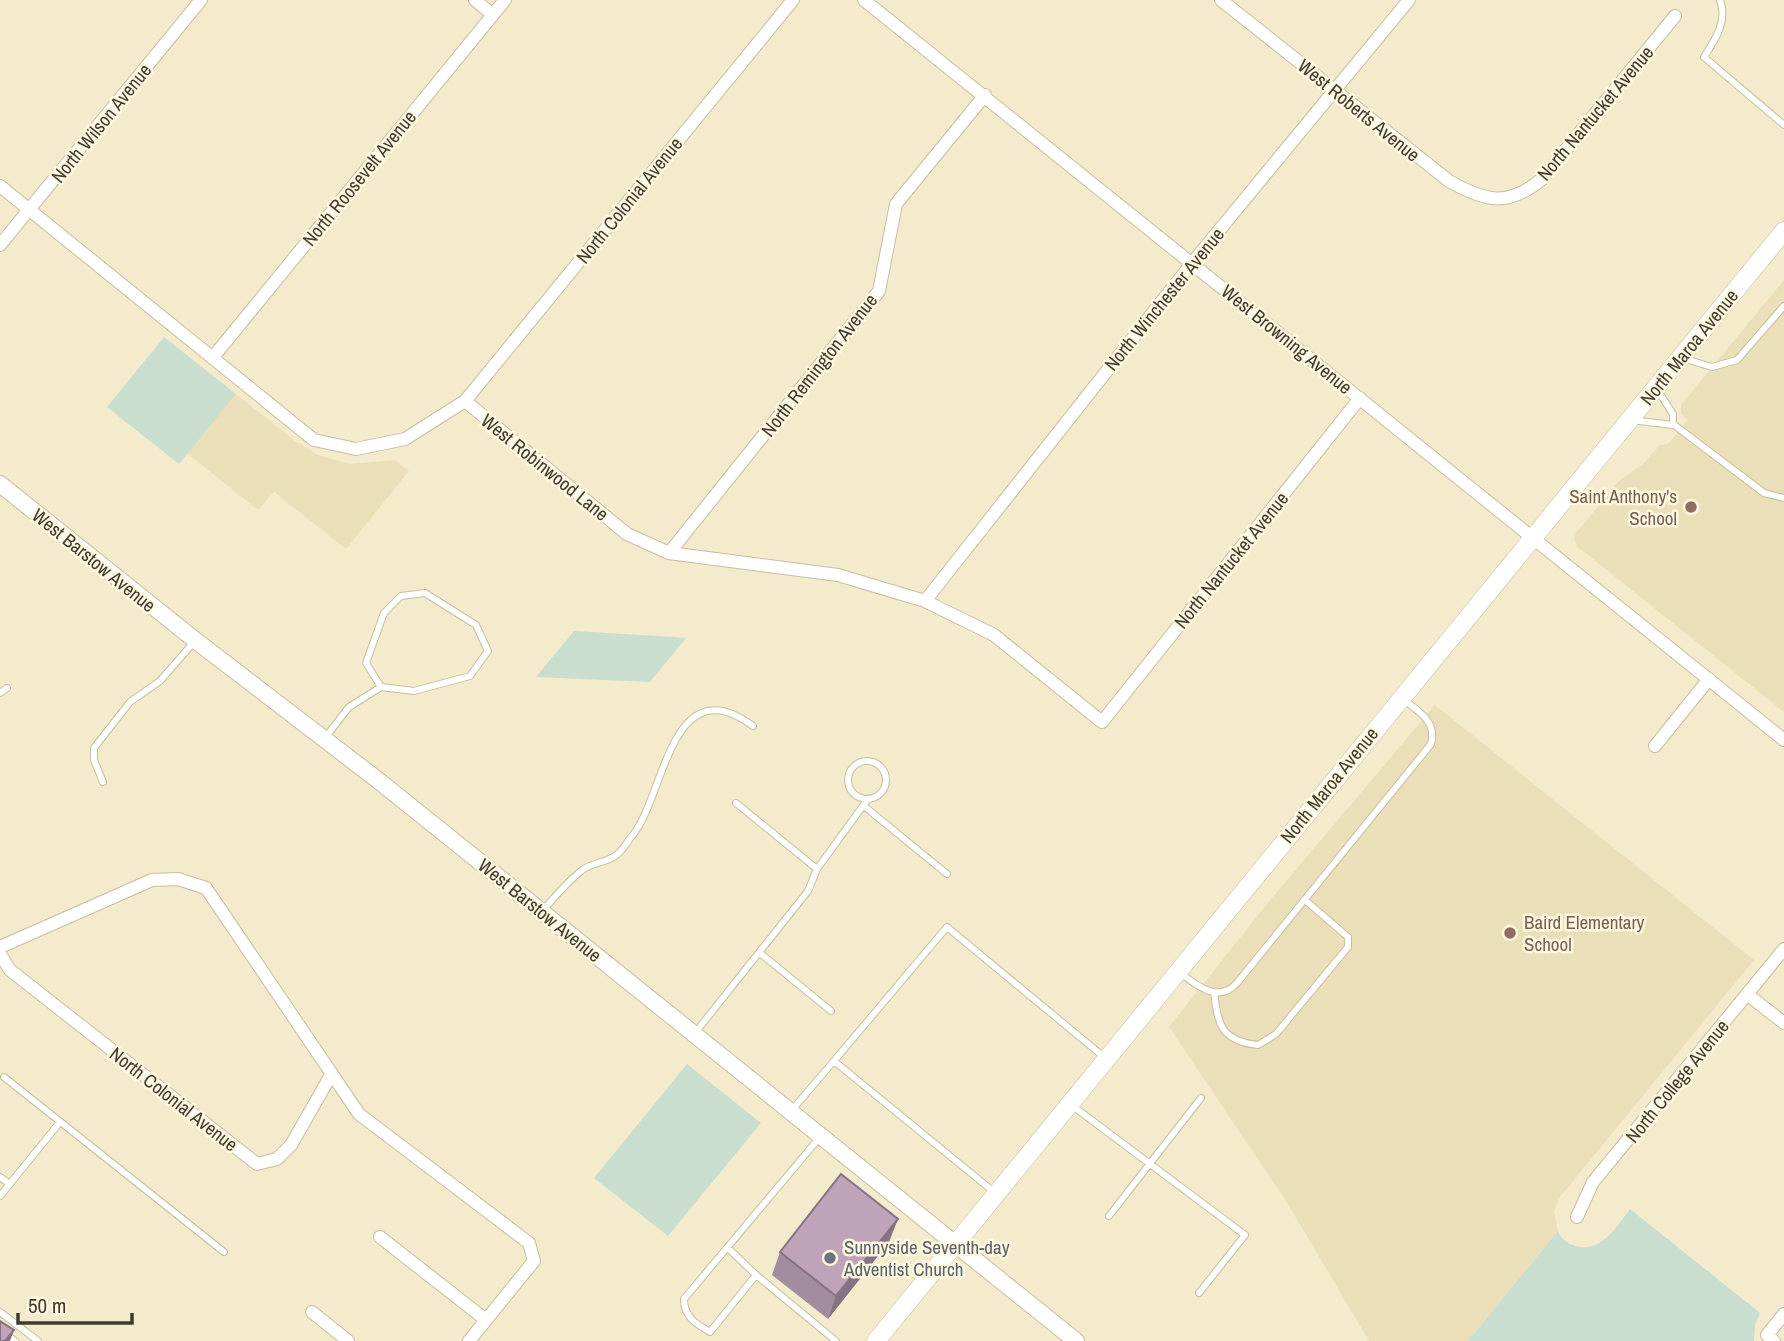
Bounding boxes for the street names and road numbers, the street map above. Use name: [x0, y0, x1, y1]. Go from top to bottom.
street label: North Nantucket Avenue: [1531, 40, 1659, 186]
street label: West Roberts Avenue: [1292, 53, 1426, 167]
street label: North Wilson Avenue: [45, 58, 157, 188]
street label: North Roosevelt Avenue: [296, 105, 422, 251]
street label: North Colonial Avenue: [570, 131, 688, 269]
street label: North Winchester Avenue: [1098, 222, 1230, 376]
street label: West Browning Avenue: [1216, 278, 1358, 400]
street label: North Maroa Avenue: [1634, 283, 1744, 411]
street label: North Remington Avenue: [755, 288, 883, 442]
street label: West Robinwood Lane: [476, 407, 614, 527]
street label: North Nantucket Avenue: [1168, 486, 1294, 634]
street label: West Barstow Avenue: [27, 502, 161, 618]
street label: North Maroa Avenue: [1274, 721, 1384, 849]
street label: West Barstow Avenue: [473, 852, 607, 968]
street label: North College Avenue: [1619, 1014, 1735, 1148]
street label: North Colonial Avenue: [105, 1041, 243, 1157]

